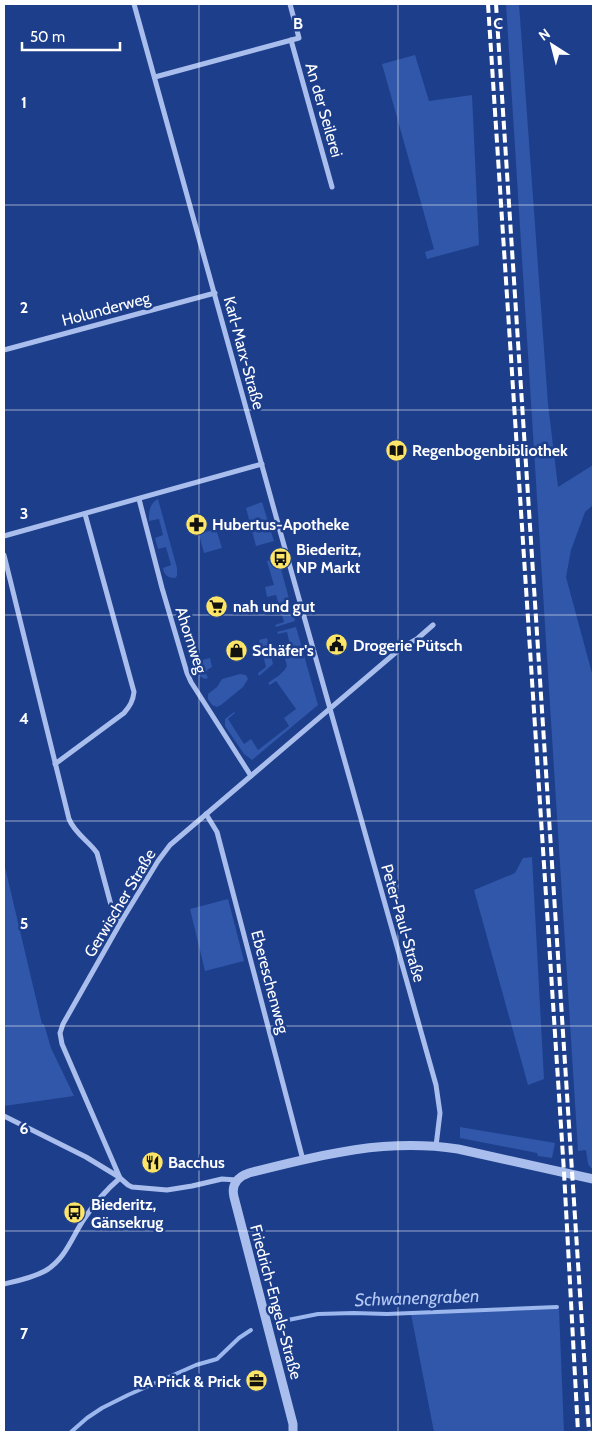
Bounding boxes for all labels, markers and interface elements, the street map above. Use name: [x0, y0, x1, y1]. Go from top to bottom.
text: B: [293, 14, 303, 33]
text: C: [493, 14, 503, 33]
scale bar: [22, 20, 120, 52]
north arrow: [527, 20, 577, 70]
text: N: [535, 24, 554, 45]
text: 50 m: [30, 28, 65, 46]
street label: An der Seilerei: [301, 61, 347, 159]
text: 1: [21, 93, 27, 112]
street label: Holunderweg: [60, 288, 153, 330]
street label: Karl-Marx-Straße: [220, 294, 268, 412]
text: 2: [20, 298, 28, 317]
library icon: Regenbogenbibliothek: [384, 438, 408, 462]
place label: Regenbogenbibliothek: [412, 441, 568, 460]
text: 3: [20, 504, 28, 523]
pharmacy icon: Hubertus-Apotheke: [184, 512, 208, 536]
place label: Hubertus-Apotheke: [212, 515, 349, 534]
place label: Biederitz, NP Markt: [296, 540, 361, 577]
bus stop icon: Biederitz, NP Markt: [268, 546, 292, 570]
supermarket icon: nah und gut: [205, 594, 229, 618]
place label: nah und gut: [233, 597, 315, 616]
street label: Ahornweg: [171, 604, 211, 677]
public building icon: Drogerie Pütsch: [325, 633, 349, 657]
place label: Drogerie Pütsch: [353, 636, 462, 655]
shop icon: Schäfer's: [224, 638, 248, 662]
place label: Schäfer's: [252, 641, 314, 660]
text: 4: [19, 709, 29, 728]
street label: Gerwischer Straße: [80, 845, 160, 961]
street label: Peter-Paul-Straße: [377, 862, 429, 984]
text: 5: [20, 914, 28, 933]
street label: Ebereschenweg: [247, 928, 293, 1037]
text: 6: [20, 1119, 29, 1138]
restaurant icon: Bacchus: [140, 1150, 164, 1174]
place label: Bacchus: [168, 1153, 225, 1172]
place label: Biederitz, Gänsekrug: [91, 1195, 163, 1232]
bus stop icon: Biederitz, Gänsekrug: [63, 1201, 87, 1225]
street label: Friedrich-Engels-Straße: [246, 1222, 306, 1382]
water label: Schwanengraben: [354, 1285, 480, 1311]
text: 7: [20, 1324, 29, 1343]
office icon: RA Prick & Prick: [245, 1369, 269, 1393]
place label: RA Prick & Prick: [133, 1372, 241, 1391]

